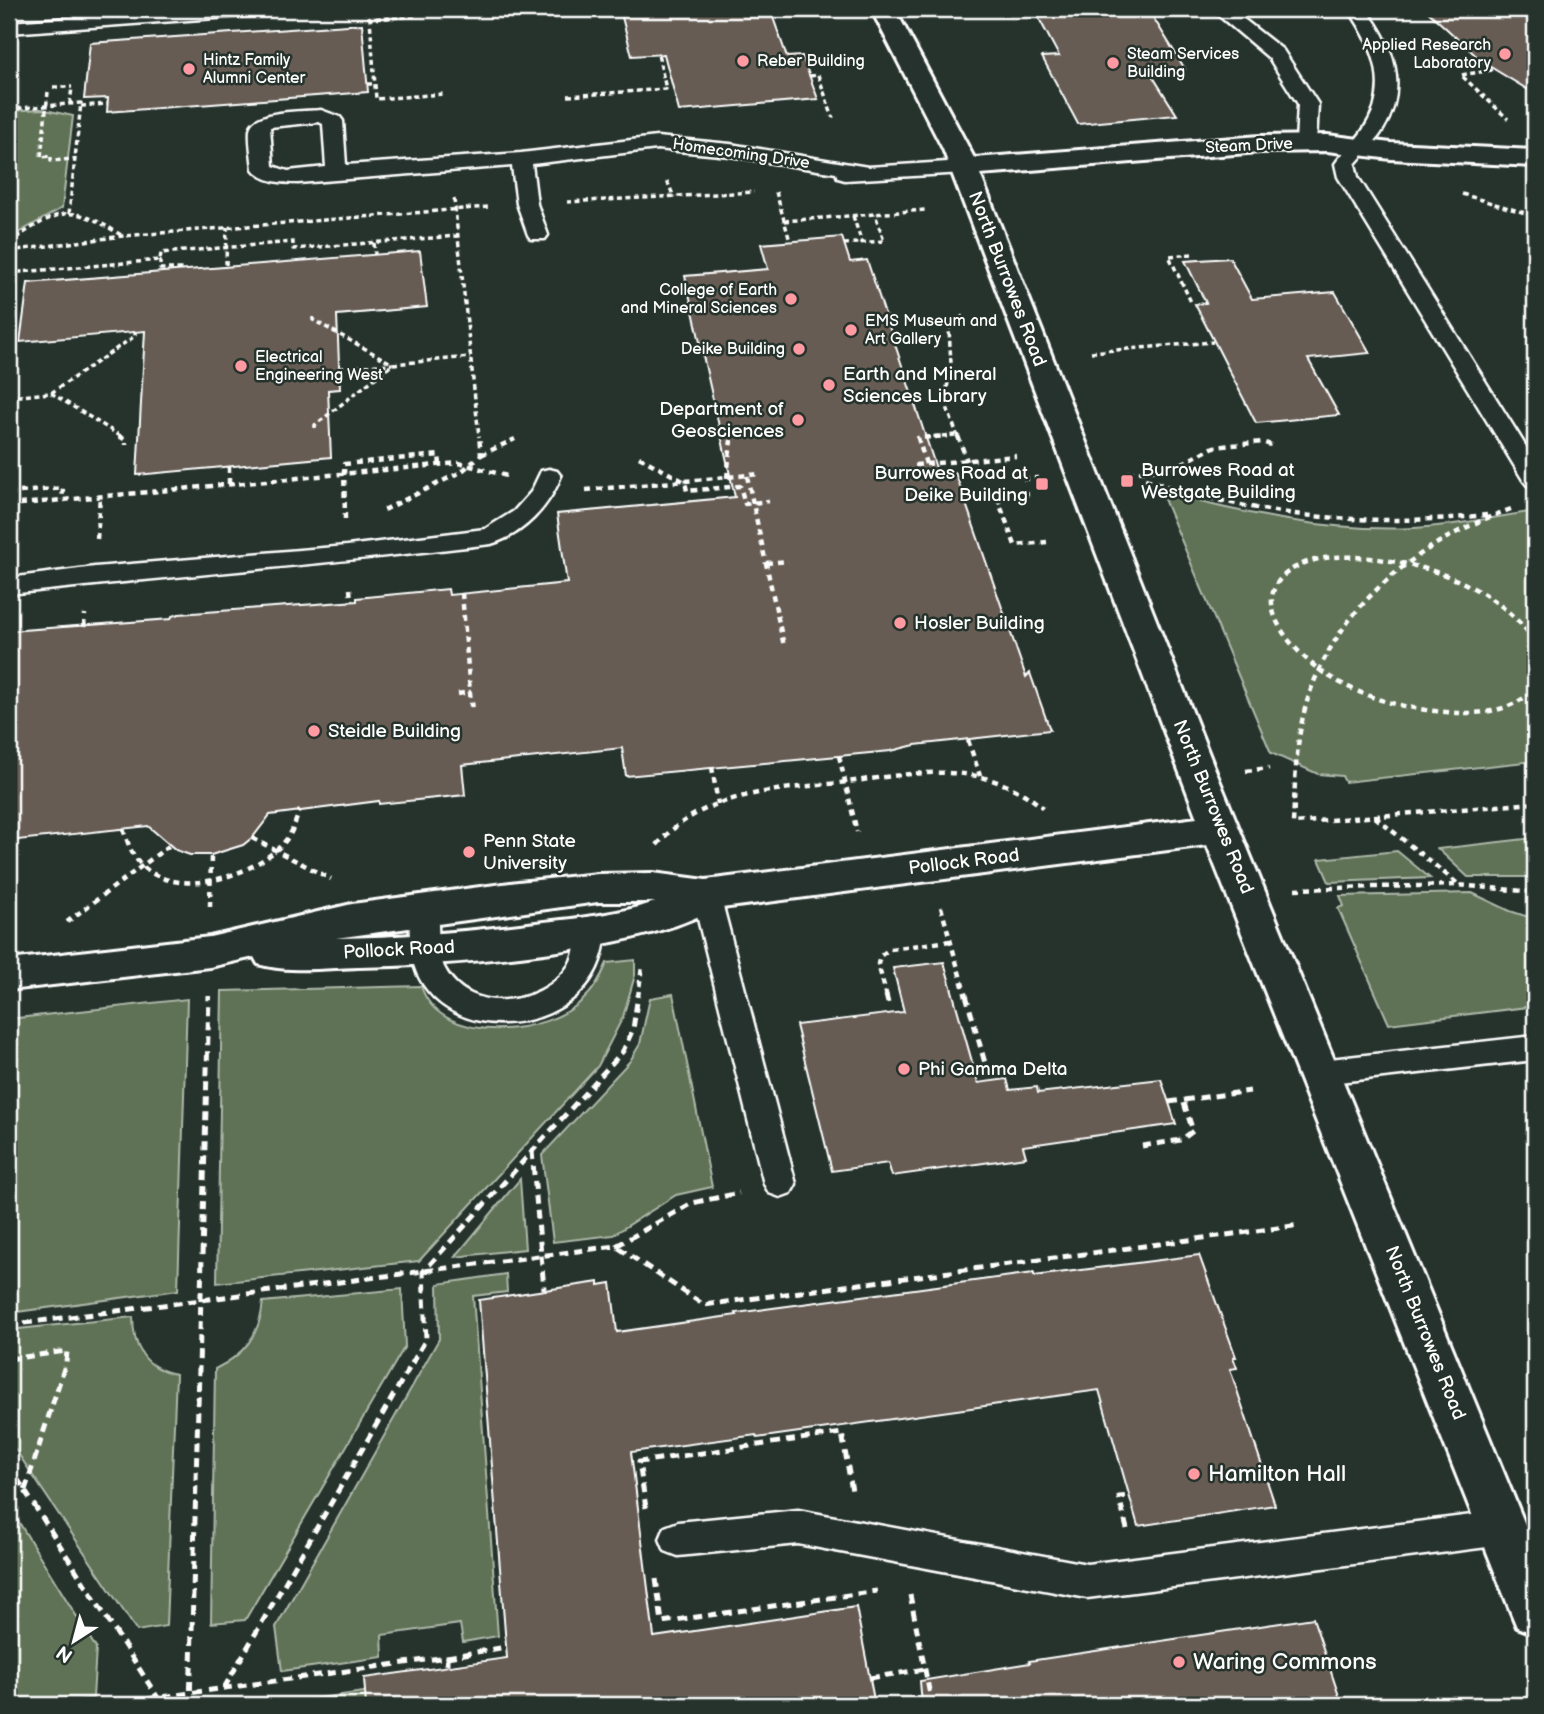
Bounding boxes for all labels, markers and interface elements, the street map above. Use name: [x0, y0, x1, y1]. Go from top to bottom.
place label: Applied Research Laboratory: [1362, 36, 1492, 73]
place label: Steam Services Building: [1127, 45, 1239, 82]
marker: Applied Research Laboratory: [1497, 46, 1513, 62]
place label: Hintz Family Alumni Center: [203, 51, 305, 88]
place label: Reber Building: [757, 52, 865, 71]
marker: Reber Building: [735, 53, 751, 69]
marker: Steam Services Building: [1105, 55, 1121, 71]
marker: Hintz Family Alumni Center: [181, 61, 197, 77]
street label: Steam Drive: [1205, 134, 1294, 158]
street label: Homecoming Drive: [671, 135, 811, 173]
street label: North Burrowes Road: [963, 188, 1051, 370]
place label: College of Earth and Mineral Sciences: [621, 281, 777, 318]
marker: College of Earth and Mineral Sciences: [783, 291, 799, 307]
place label: EMS Museum and Art Gallery: [865, 312, 997, 349]
marker: EMS Museum and Art Gallery: [843, 322, 859, 338]
place label: Deike Building: [681, 340, 785, 359]
marker: Deike Building: [791, 341, 807, 357]
place label: Electrical Engineering West: [255, 348, 383, 385]
marker: Electrical Engineering West: [233, 358, 249, 374]
place label: Earth and Mineral Sciences Library: [843, 363, 997, 408]
marker: Earth and Mineral Sciences Library: [821, 377, 837, 393]
place label: Department of Geosciences: [659, 398, 784, 443]
marker: Department of Geosciences: [790, 412, 806, 428]
place label: Burrowes Road at Westgate Building: [1141, 459, 1296, 504]
place label: Burrowes Road at Deike Building: [874, 462, 1028, 507]
marker: Burrowes Road at Westgate Building: [1119, 473, 1135, 489]
marker: Burrowes Road at Deike Building: [1034, 476, 1050, 492]
place label: Hosler Building: [914, 612, 1045, 635]
marker: Hosler Building: [892, 615, 908, 631]
street label: North Burrowes Road: [1168, 717, 1258, 897]
place label: Steidle Building: [328, 720, 461, 743]
marker: Steidle Building: [306, 723, 322, 739]
place label: Penn State University: [483, 830, 576, 875]
marker: Penn State University: [461, 844, 477, 860]
street label: Pollock Road: [907, 844, 1021, 880]
street label: Pollock Road: [343, 936, 455, 964]
place label: Phi Gamma Delta: [918, 1058, 1067, 1081]
marker: Phi Gamma Delta: [896, 1061, 912, 1077]
street label: North Burrowes Road: [1380, 1243, 1470, 1423]
place label: Hamilton Hall: [1208, 1460, 1346, 1488]
marker: Hamilton Hall: [1186, 1466, 1202, 1482]
north arrow: [38, 1606, 108, 1676]
text: N: [52, 1640, 77, 1667]
place label: Waring Commons: [1193, 1648, 1377, 1676]
marker: Waring Commons: [1171, 1654, 1187, 1670]

